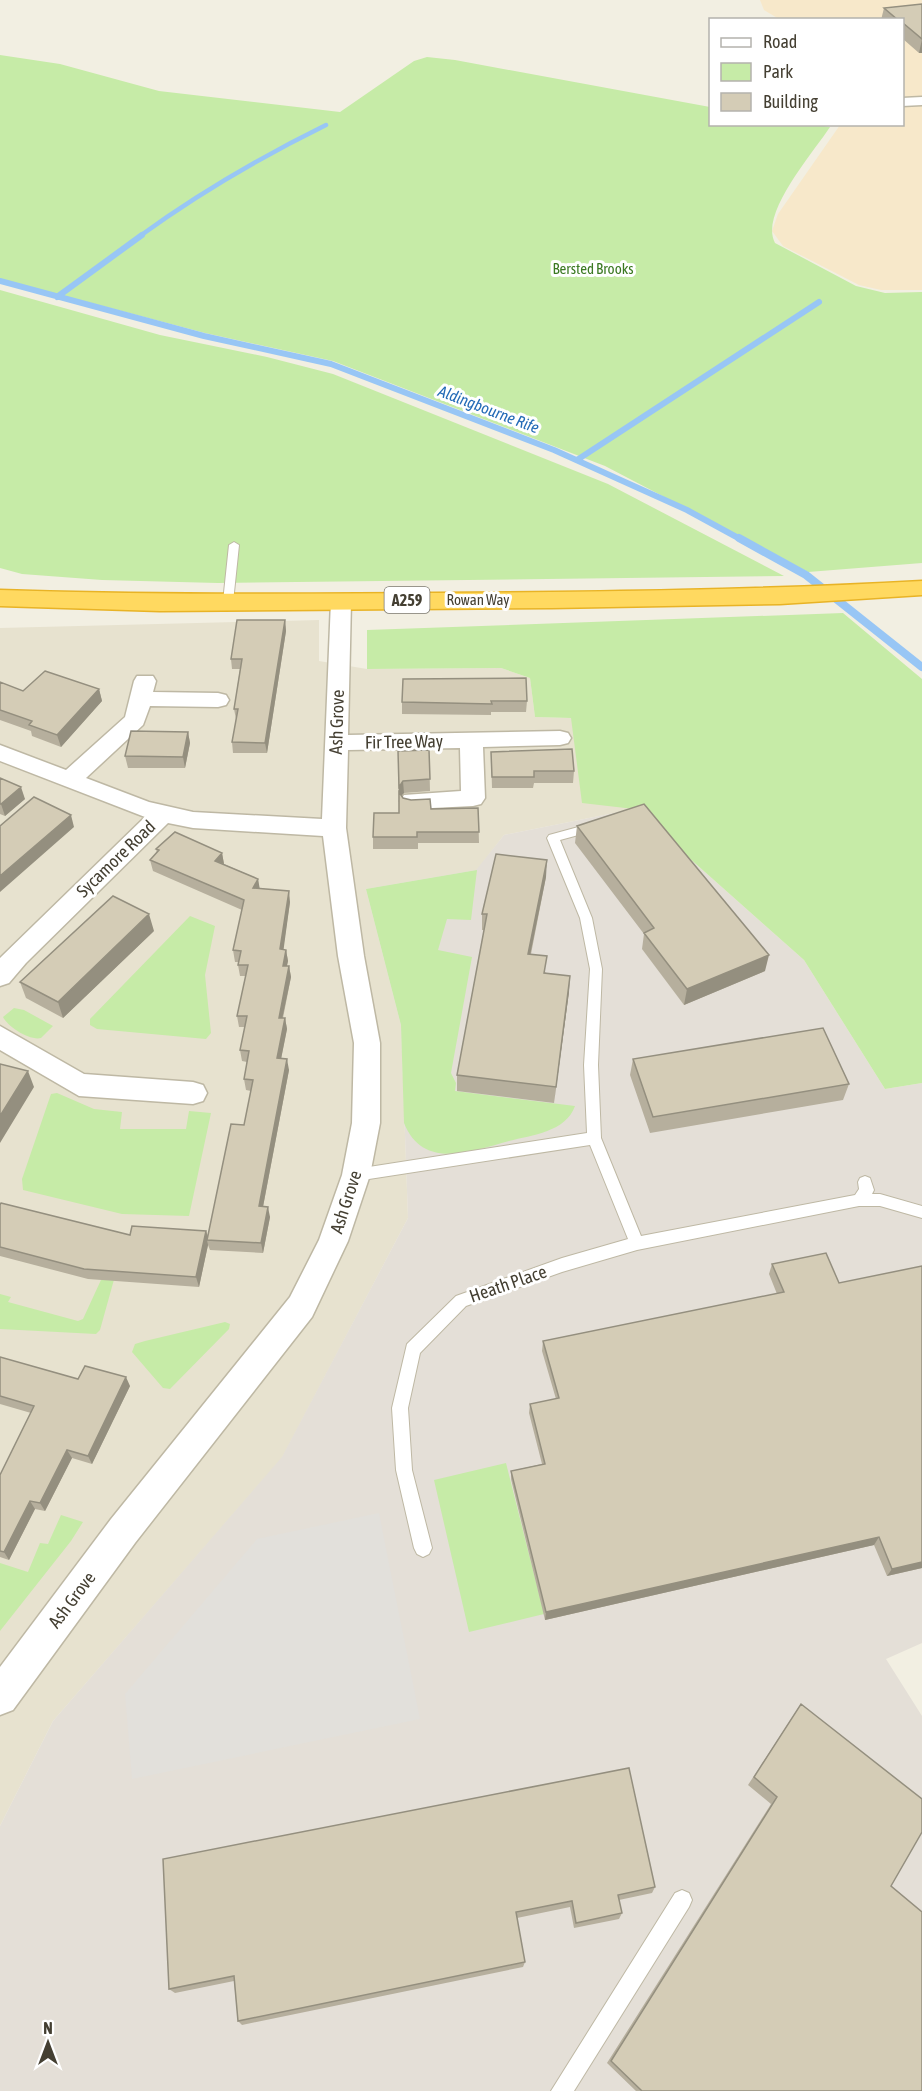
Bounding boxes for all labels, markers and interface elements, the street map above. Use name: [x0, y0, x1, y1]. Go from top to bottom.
legend: [709, 18, 904, 126]
text: Road: [763, 31, 797, 52]
text: Park: [763, 61, 793, 82]
text: Building: [763, 91, 818, 112]
park label: Bersted Brooks: [552, 260, 634, 277]
water label: Aldingbourne Rife: [435, 381, 542, 437]
road number: A259: [384, 587, 430, 613]
street label: Rowan Way: [446, 591, 510, 608]
street label: Ash Grove: [325, 689, 348, 755]
street label: Fir Tree Way: [365, 730, 443, 753]
street label: Sycamore Road: [72, 816, 159, 901]
street label: Ash Grove: [326, 1168, 366, 1236]
street label: Heath Place: [467, 1261, 549, 1307]
street label: Ash Grove: [44, 1567, 100, 1632]
north arrow: [18, 2013, 78, 2073]
text: N: [43, 2019, 53, 2037]

